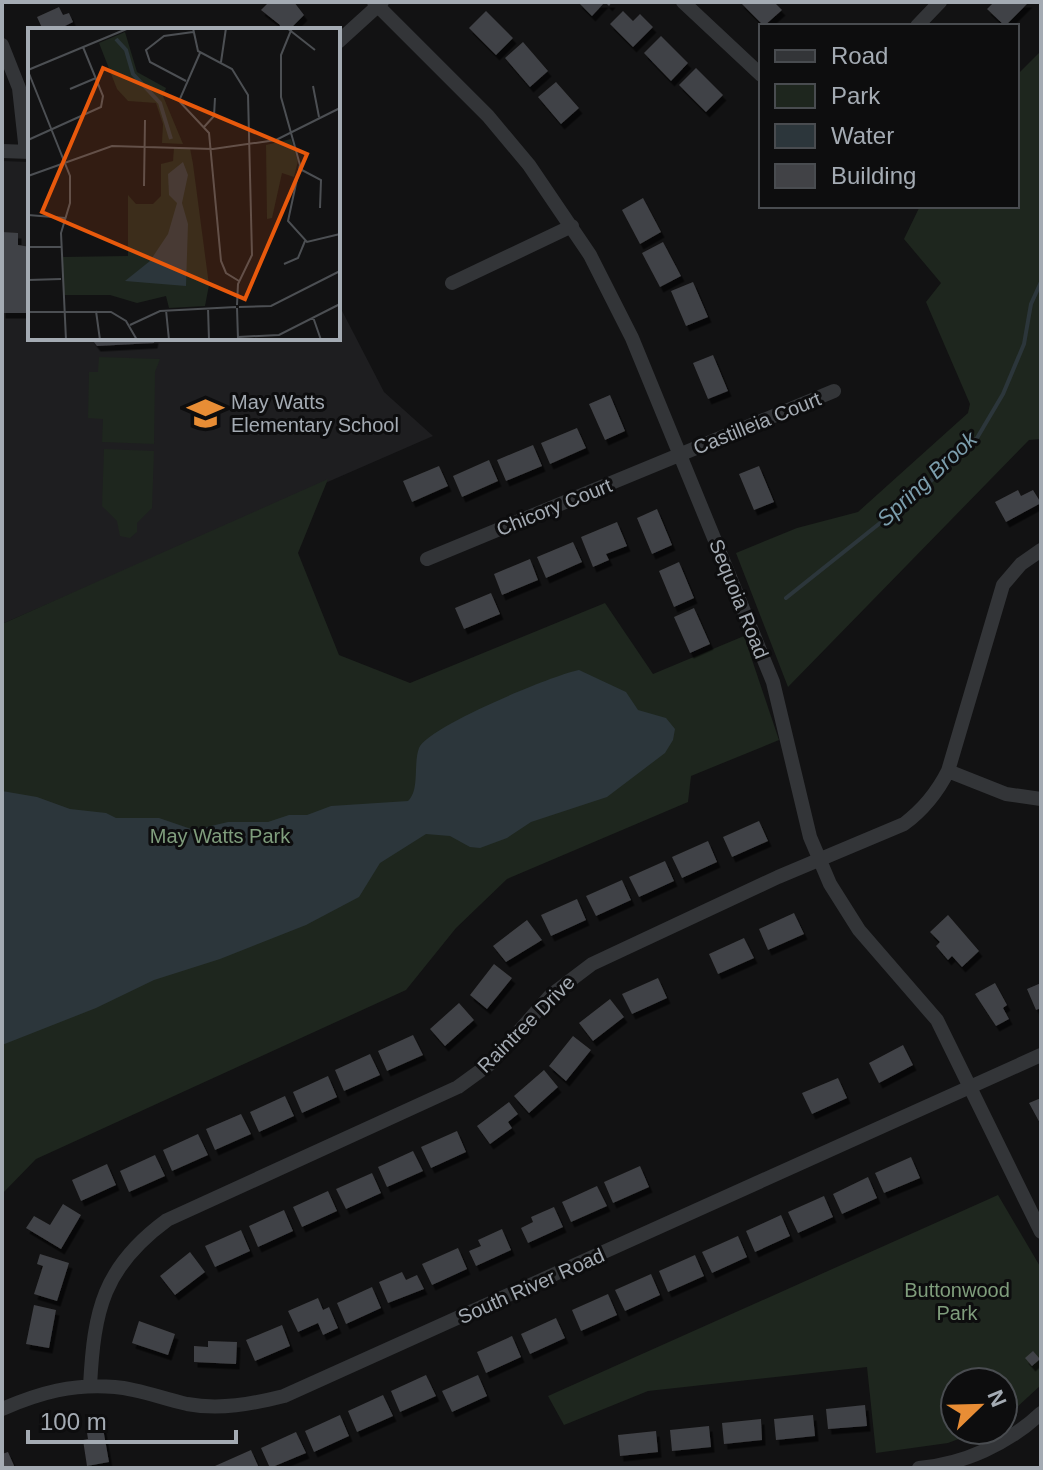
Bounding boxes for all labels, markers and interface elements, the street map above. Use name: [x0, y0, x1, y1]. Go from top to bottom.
legend: [759, 24, 1019, 208]
inset map: [28, 28, 340, 340]
text: Road: [831, 42, 888, 69]
text: Park: [831, 82, 881, 109]
text: Water: [831, 122, 894, 149]
text: Building: [831, 162, 916, 189]
street label: Castilleia Court: [690, 387, 824, 459]
place label: May Watts Elementary School: [231, 391, 399, 436]
school or university icon: May Watts Elementary School: [186, 395, 224, 433]
water label: Spring Brook: [872, 426, 983, 532]
street label: Chicory Court: [493, 474, 615, 540]
street label: Sequoia Road: [705, 536, 773, 662]
park label: May Watts Park: [150, 825, 291, 847]
street label: Raintree Drive: [473, 971, 579, 1077]
street label: South River Road: [454, 1244, 608, 1328]
park label: Buttonwood Park: [904, 1279, 1010, 1324]
north arrow: [939, 1366, 1019, 1446]
text: N: [982, 1386, 1012, 1411]
scale bar: [28, 1394, 236, 1444]
text: 100 m: [40, 1408, 107, 1435]

